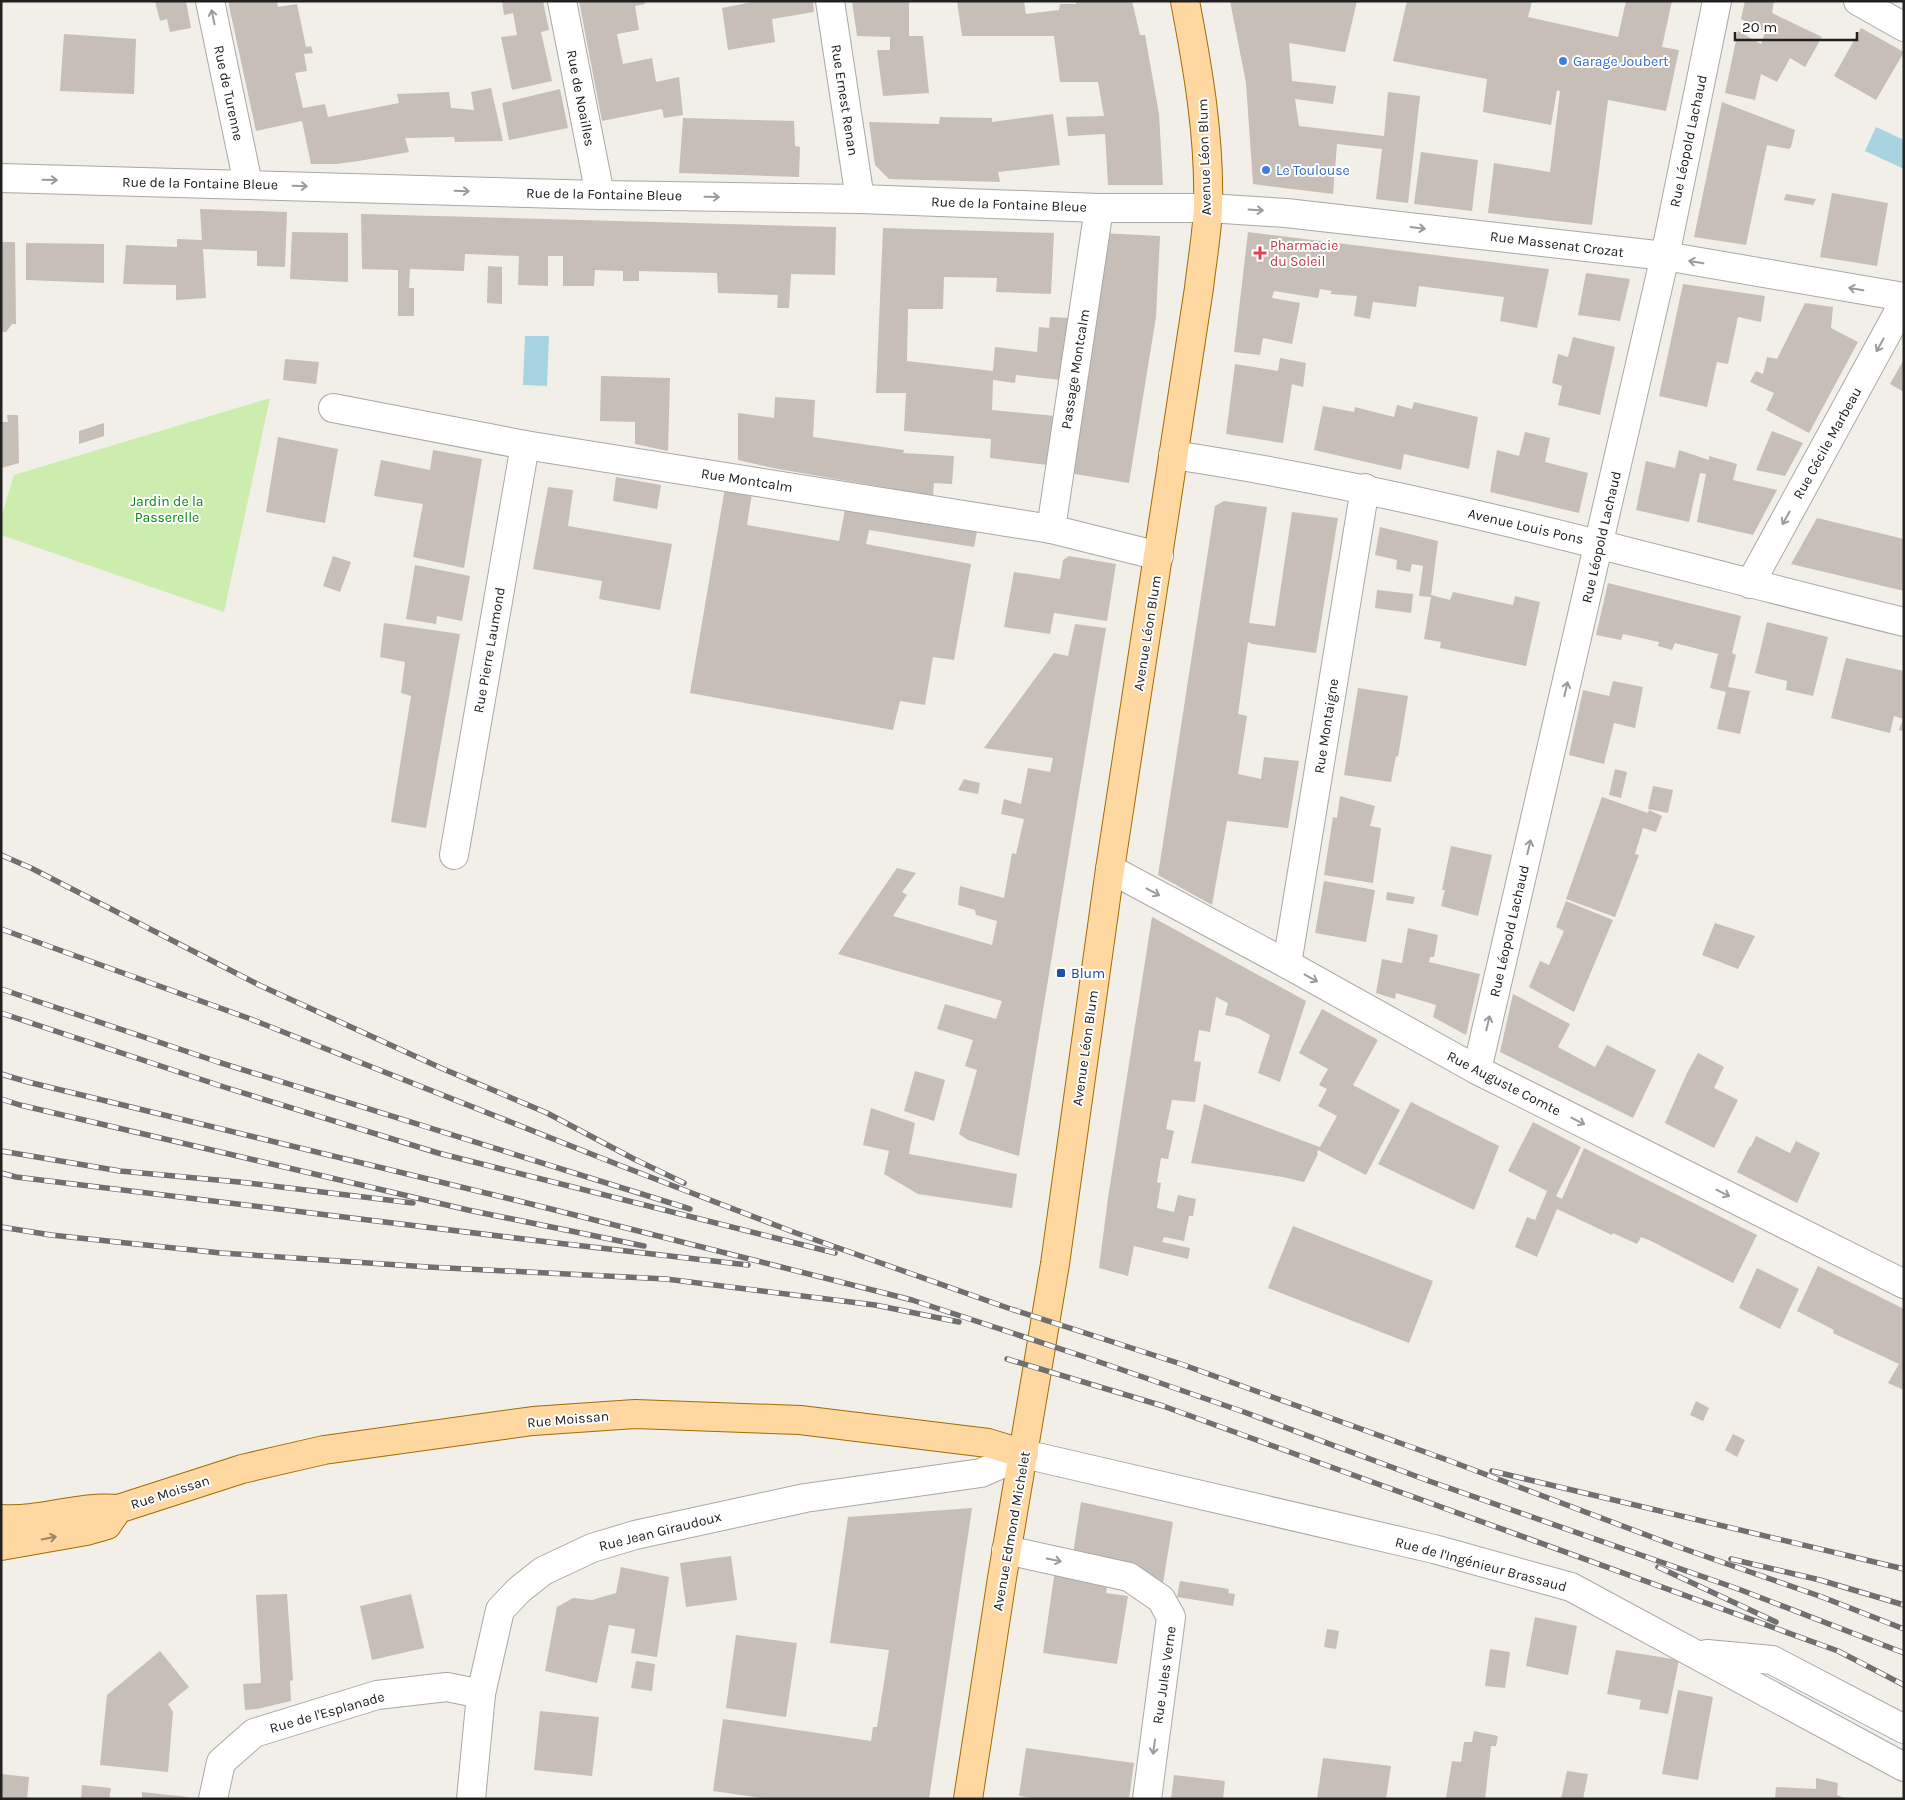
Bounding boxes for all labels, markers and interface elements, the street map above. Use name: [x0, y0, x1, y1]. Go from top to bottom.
one-way arrow: [208, 9, 217, 25]
scale bar: [1735, 10, 1858, 42]
text: 20 m: [1742, 18, 1777, 36]
street label: Rue Ernest Renan: [827, 43, 862, 157]
street label: Rue de Turenne: [210, 44, 247, 142]
street label: Rue de Noailles: [563, 48, 598, 148]
place label: Garage Joubert: [1573, 53, 1669, 70]
marker: Garage Joubert: [1557, 55, 1569, 67]
street label: Rue Léopold Lachaud: [1666, 73, 1711, 209]
street label: Avenue Léon Blum: [1194, 98, 1215, 216]
place label: Le Toulouse: [1276, 162, 1350, 179]
marker: Le Toulouse: [1260, 164, 1272, 176]
street label: Rue de la Fontaine Bleue: [122, 174, 278, 193]
one-way arrow: [42, 175, 58, 184]
one-way arrow: [292, 181, 308, 191]
street label: Rue de la Fontaine Bleue: [526, 185, 682, 204]
one-way arrow: [454, 186, 470, 196]
one-way arrow: [704, 192, 720, 201]
street label: Rue de la Fontaine Bleue: [931, 193, 1087, 216]
one-way arrow: [1248, 206, 1264, 215]
one-way arrow: [1410, 223, 1426, 233]
street label: Rue Massenat Crozat: [1489, 228, 1625, 261]
place label: Pharmacie du Soleil: [1270, 237, 1338, 270]
marker: Pharmacie du Soleil: [1254, 247, 1266, 259]
one-way arrow: [1688, 256, 1704, 266]
one-way arrow: [1848, 284, 1864, 294]
street label: Passage Montcalm: [1058, 308, 1093, 430]
one-way arrow: [1875, 337, 1885, 351]
street label: Rue Cécile Marbeau: [1790, 384, 1865, 502]
street label: Rue Montcalm: [700, 465, 794, 496]
street label: Rue Léopold Lachaud: [1578, 470, 1625, 605]
park label: Jardin de la Passerelle: [130, 493, 204, 526]
street label: Avenue Louis Pons: [1466, 505, 1585, 548]
one-way arrow: [1781, 510, 1790, 525]
street label: Avenue Léon Blum: [1130, 574, 1165, 692]
street label: Rue Pierre Laumond: [470, 586, 509, 714]
street label: Rue Montaigne: [1311, 677, 1342, 775]
one-way arrow: [1562, 682, 1571, 698]
one-way arrow: [1525, 840, 1534, 856]
street label: Rue Léopold Lachaud: [1486, 864, 1533, 999]
one-way arrow: [1145, 888, 1160, 897]
place label: Blum: [1071, 965, 1105, 982]
marker: Blum: [1055, 967, 1067, 979]
one-way arrow: [1304, 973, 1319, 983]
street label: Avenue Léon Blum: [1069, 989, 1102, 1107]
one-way arrow: [1484, 1015, 1493, 1031]
street label: Rue Auguste Comte: [1444, 1047, 1563, 1119]
one-way arrow: [1570, 1117, 1585, 1126]
one-way arrow: [1715, 1189, 1730, 1199]
street label: Rue Moissan: [526, 1407, 610, 1432]
street label: Avenue Edmond Michelet: [989, 1450, 1034, 1612]
street label: Rue Moissan: [128, 1472, 212, 1513]
street label: Rue Jean Giraudoux: [597, 1508, 723, 1555]
one-way arrow: [41, 1533, 57, 1543]
street label: Rue de l'Ingénieur Brassaud: [1393, 1533, 1569, 1596]
one-way arrow: [1046, 1556, 1062, 1565]
street label: Rue Jules Verne: [1149, 1625, 1180, 1725]
street label: Rue de l'Esplanade: [268, 1688, 387, 1737]
one-way arrow: [1149, 1738, 1159, 1754]

